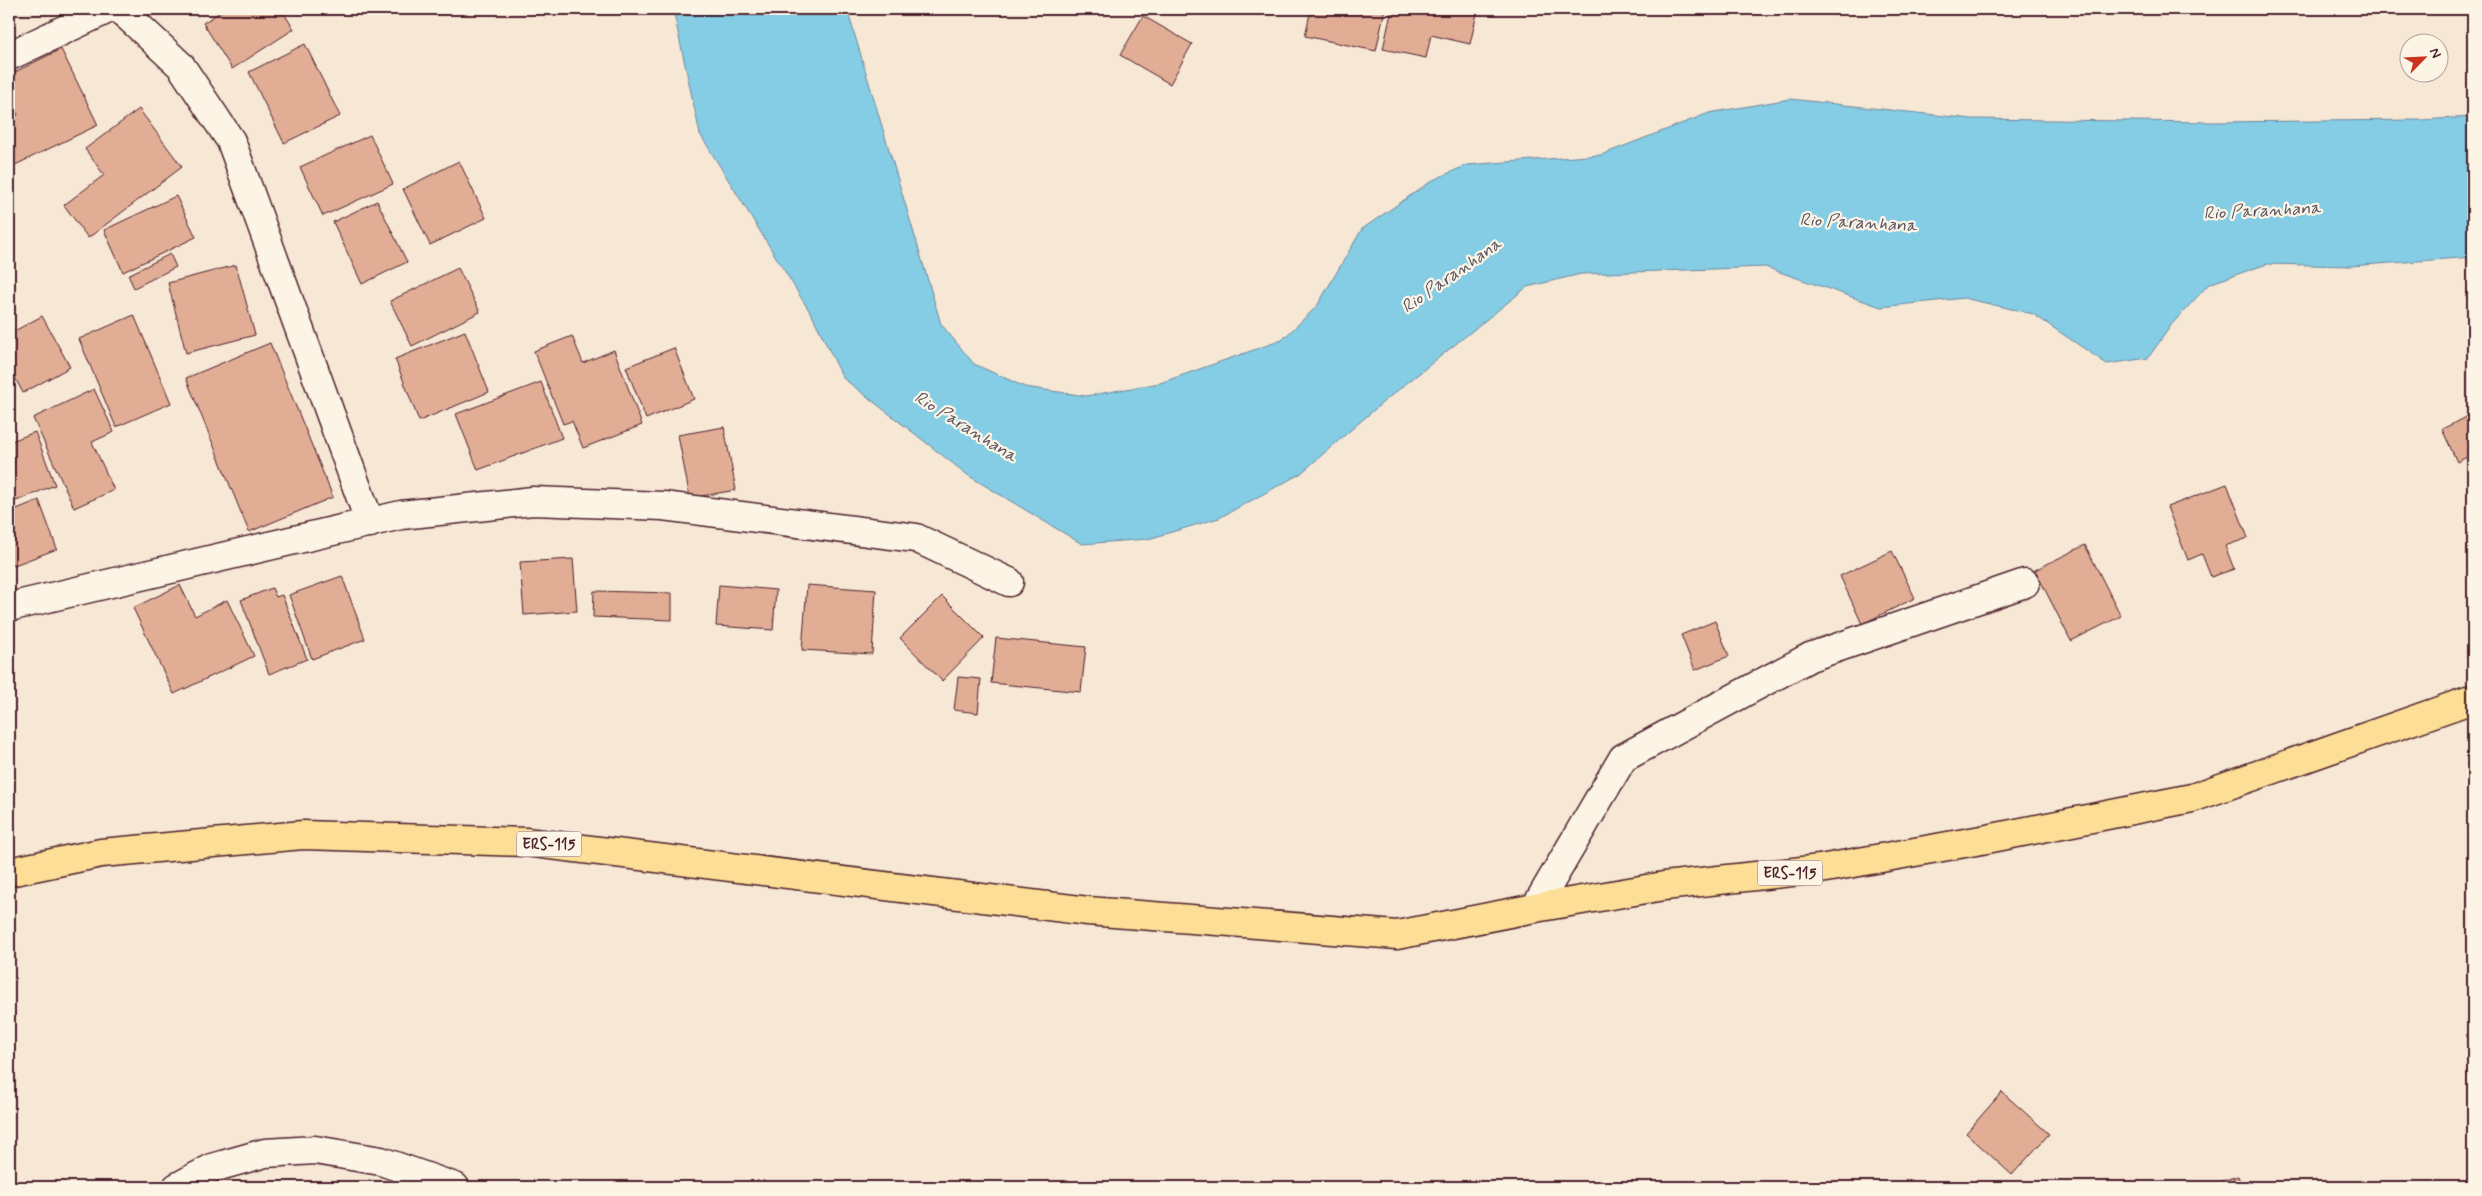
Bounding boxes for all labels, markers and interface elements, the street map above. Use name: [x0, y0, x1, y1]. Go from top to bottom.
north arrow: [2400, 32, 2450, 82]
text: N: [2425, 45, 2445, 61]
water label: Rio Paranhana: [2203, 196, 2322, 226]
water label: Rio Paranhana: [1799, 208, 1918, 238]
water label: Rio Paranhana: [1397, 232, 1507, 319]
water label: Rio Paranhana: [909, 386, 1023, 469]
road number: ERS-115: [516, 832, 582, 856]
road number: ERS-115: [1758, 860, 1822, 886]

